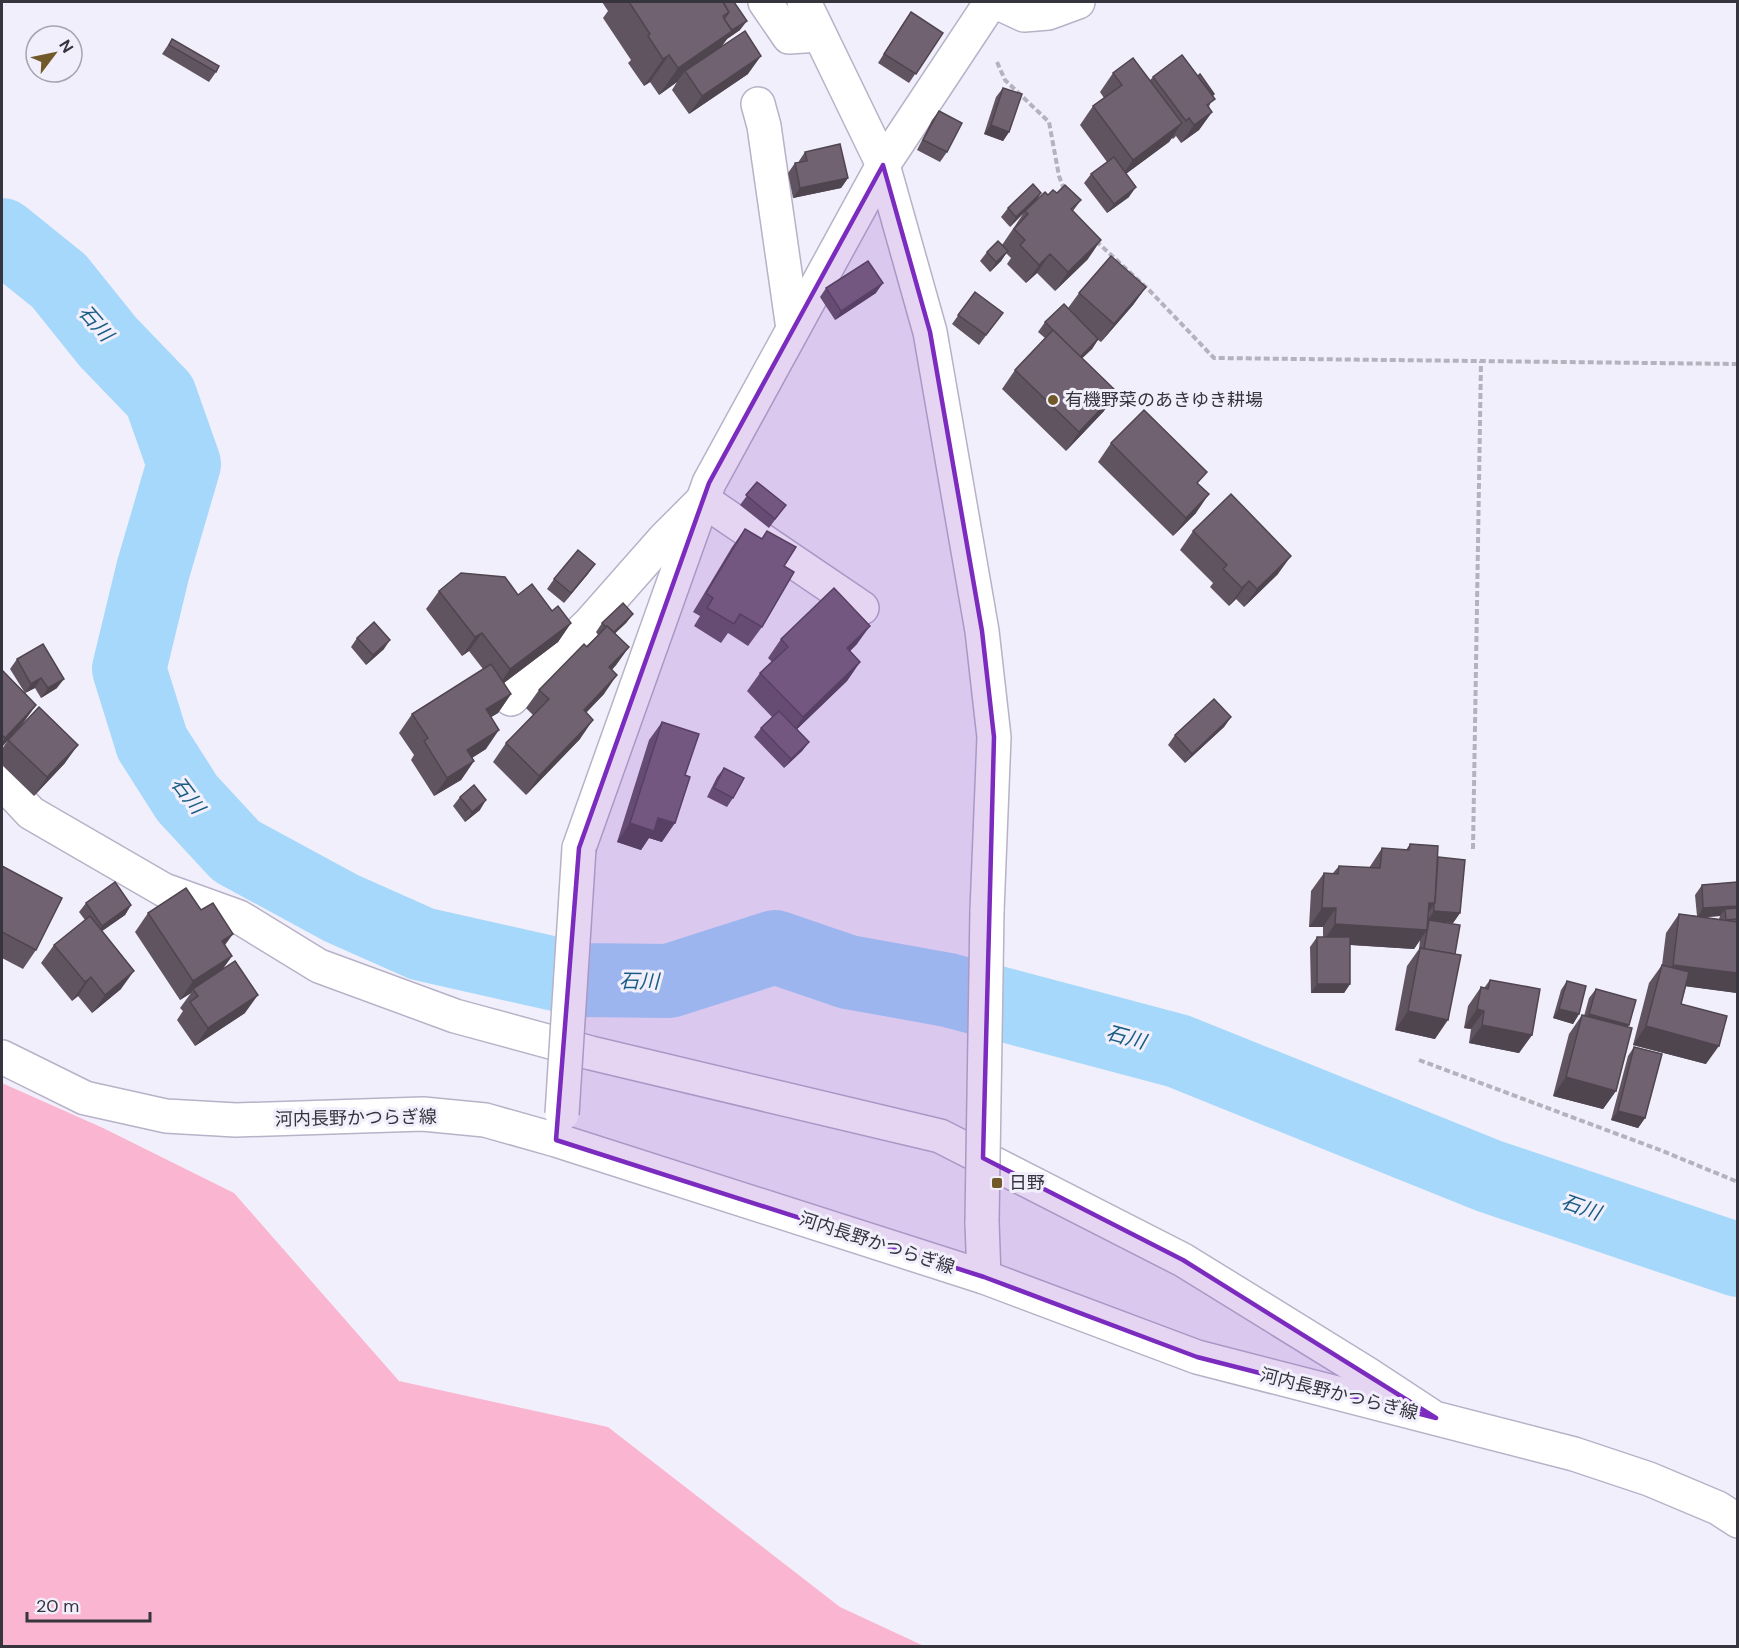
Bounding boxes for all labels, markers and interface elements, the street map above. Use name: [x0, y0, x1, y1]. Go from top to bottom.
north arrow: [24, 24, 84, 84]
text: N: [54, 36, 78, 57]
water label: 石川: [73, 299, 120, 348]
place label: 有機野菜のあきゆき耕場: [1065, 388, 1263, 412]
marker: 有機野菜のあきゆき耕場: [1046, 393, 1060, 407]
water label: 石川: [166, 771, 212, 820]
water label: 石川: [619, 968, 661, 994]
water label: 石川: [1103, 1019, 1151, 1055]
street label: 河内長野かつらぎ線: [275, 1105, 437, 1131]
place label: 日野: [1009, 1171, 1045, 1195]
marker: 日野: [990, 1176, 1004, 1190]
water label: 石川: [1558, 1188, 1606, 1226]
street label: 河内長野かつらぎ線: [796, 1207, 958, 1279]
street label: 河内長野かつらぎ線: [1258, 1363, 1420, 1425]
scale bar: [27, 1585, 150, 1623]
text: 20 m: [36, 1594, 79, 1618]

